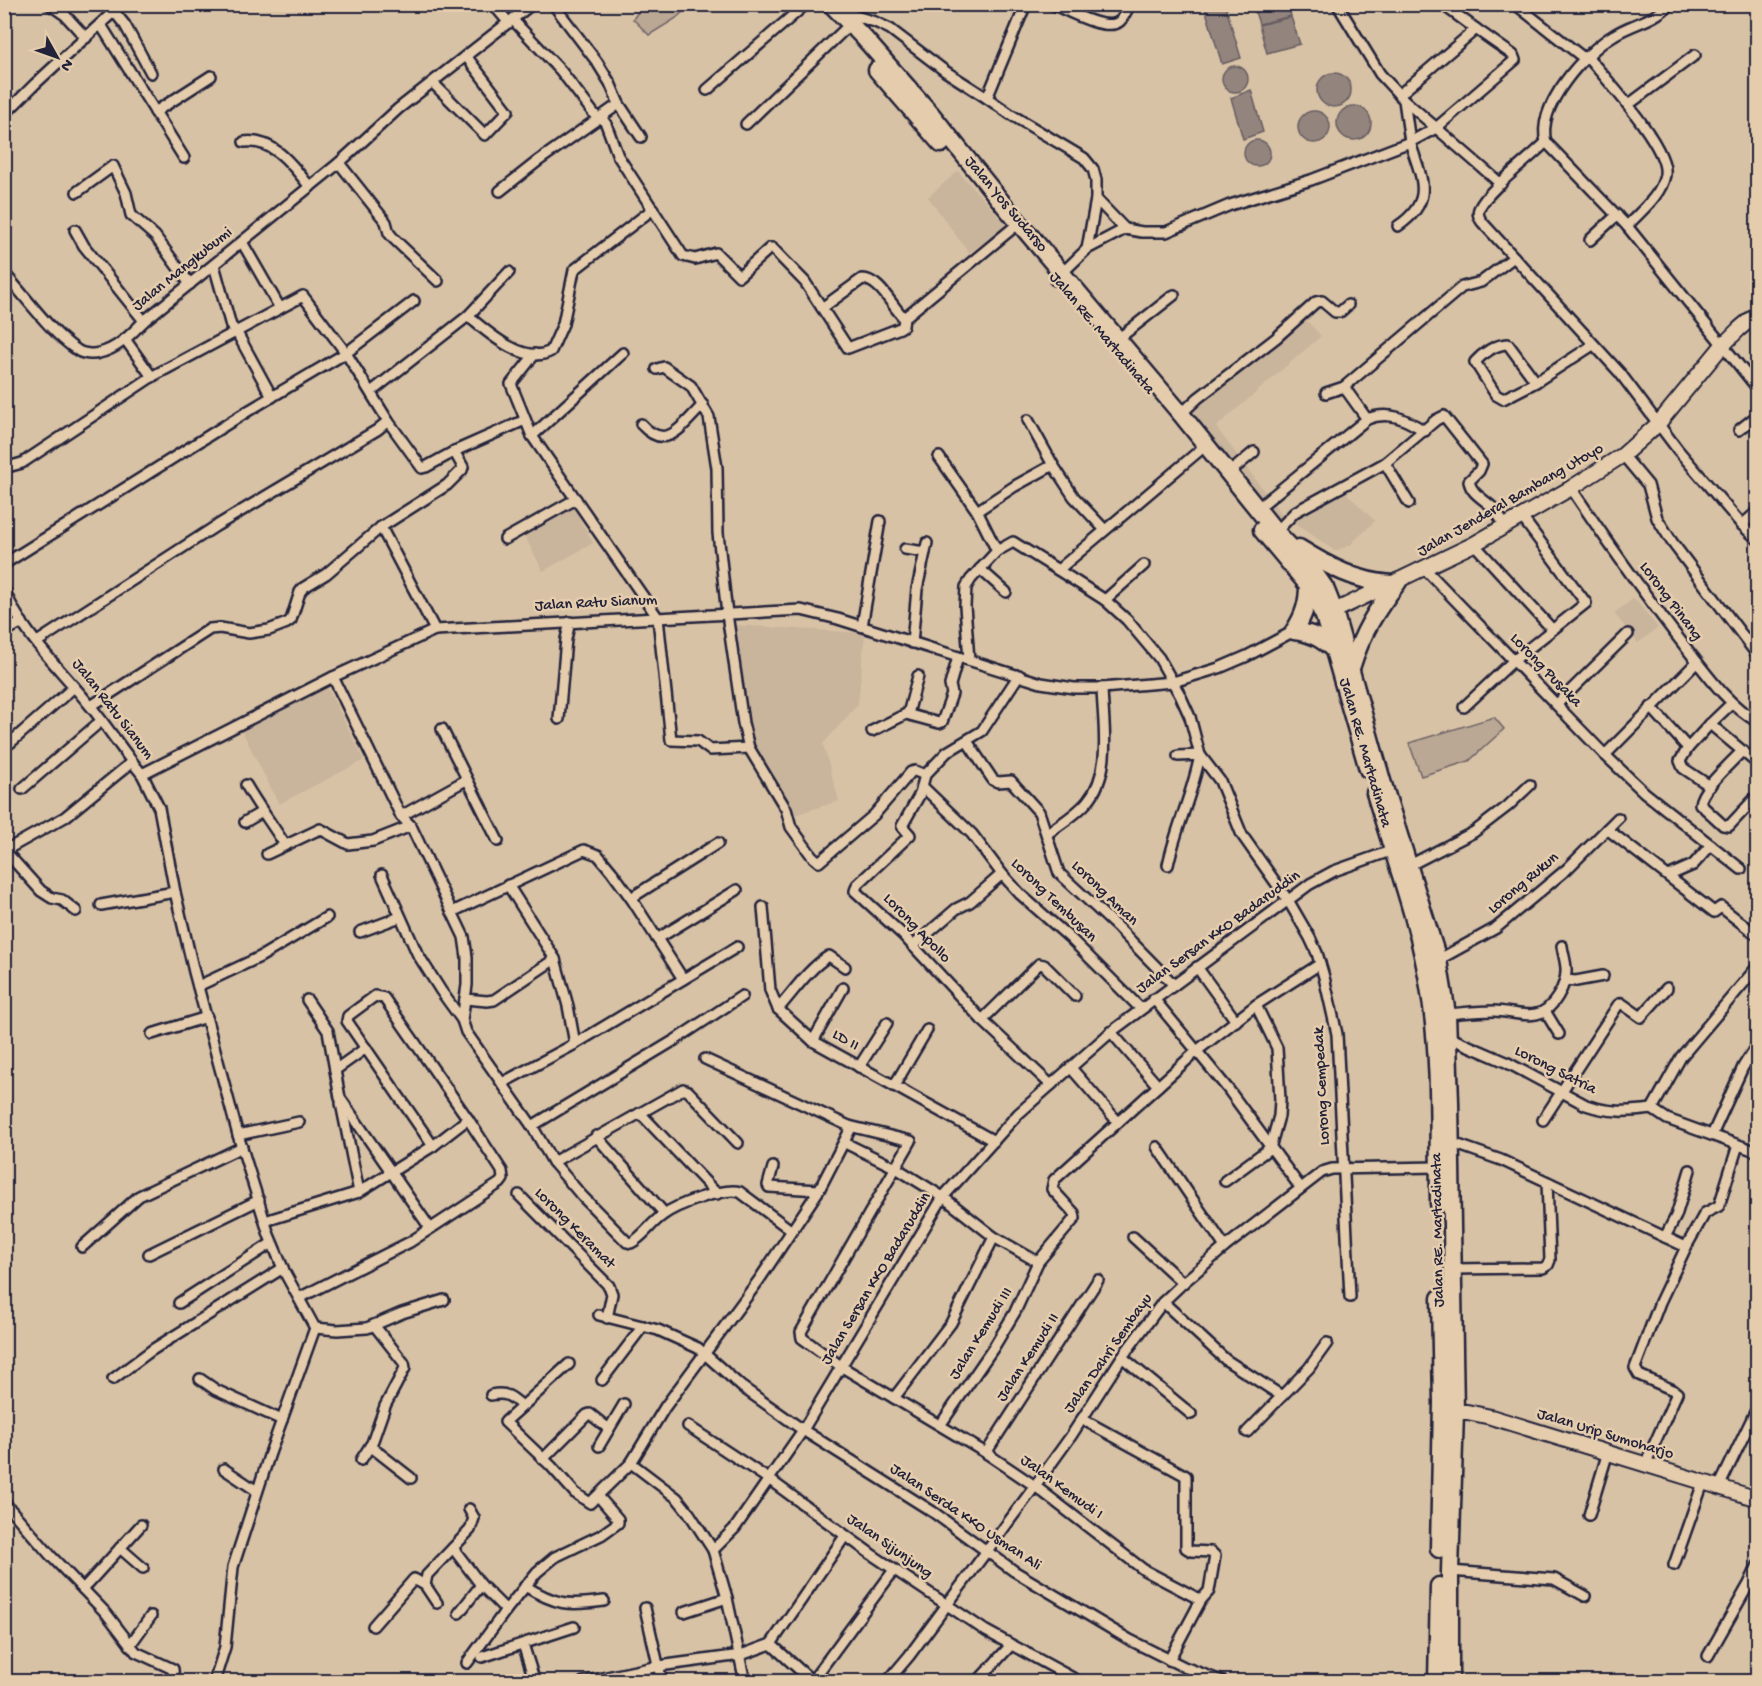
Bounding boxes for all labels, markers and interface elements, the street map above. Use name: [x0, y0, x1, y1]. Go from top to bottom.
north arrow: [27, 27, 87, 87]
text: N: [55, 54, 76, 75]
street label: Jalan Yos Sudarso: [959, 153, 1051, 257]
street label: Jalan Mangkubumi: [129, 224, 237, 316]
street label: Jalan RE. Martadinata: [1044, 269, 1159, 400]
street label: Jalan Jenderal Bambang Utoyo: [1415, 440, 1607, 562]
street label: Lorong Pinang: [1634, 559, 1706, 645]
street label: Jalan Ratu Sianum: [534, 591, 658, 617]
street label: Lorong Pusaka: [1505, 630, 1586, 713]
street label: Jalan Ratu Sianum: [67, 656, 158, 765]
street label: Jalan RE. Martadinata: [1334, 676, 1395, 831]
street label: Lorong Rukun: [1485, 849, 1564, 919]
street label: Lorong Tembusan: [1006, 855, 1100, 947]
street label: Lorong Aman: [1067, 857, 1142, 931]
street label: Jalan Sersan KKO Badaruddin: [1133, 867, 1305, 999]
street label: Lorong Apollo: [878, 890, 954, 968]
street label: Lorong Cempedak: [1310, 1025, 1336, 1146]
street label: LD II: [828, 1026, 862, 1056]
street label: Lorong Satria: [1511, 1042, 1600, 1100]
street label: Jalan RE. Martadinata: [1428, 1152, 1450, 1307]
street label: Lorong Keramat: [529, 1184, 620, 1275]
street label: Jalan Sersan KKO Badaruddin: [818, 1189, 936, 1369]
street label: Jalan Kemudi III: [946, 1284, 1018, 1384]
street label: Jalan Dahri Sembayu: [1061, 1290, 1158, 1417]
street label: Jalan Kemudi II: [993, 1310, 1065, 1406]
street label: Jalan Urip Sumoharjo: [1534, 1405, 1676, 1465]
street label: Jalan Kemudi I: [1016, 1452, 1106, 1524]
street label: Jalan Serda KKO Usman Ali: [886, 1460, 1044, 1576]
street label: Jalan Sijunjung: [842, 1510, 936, 1584]

